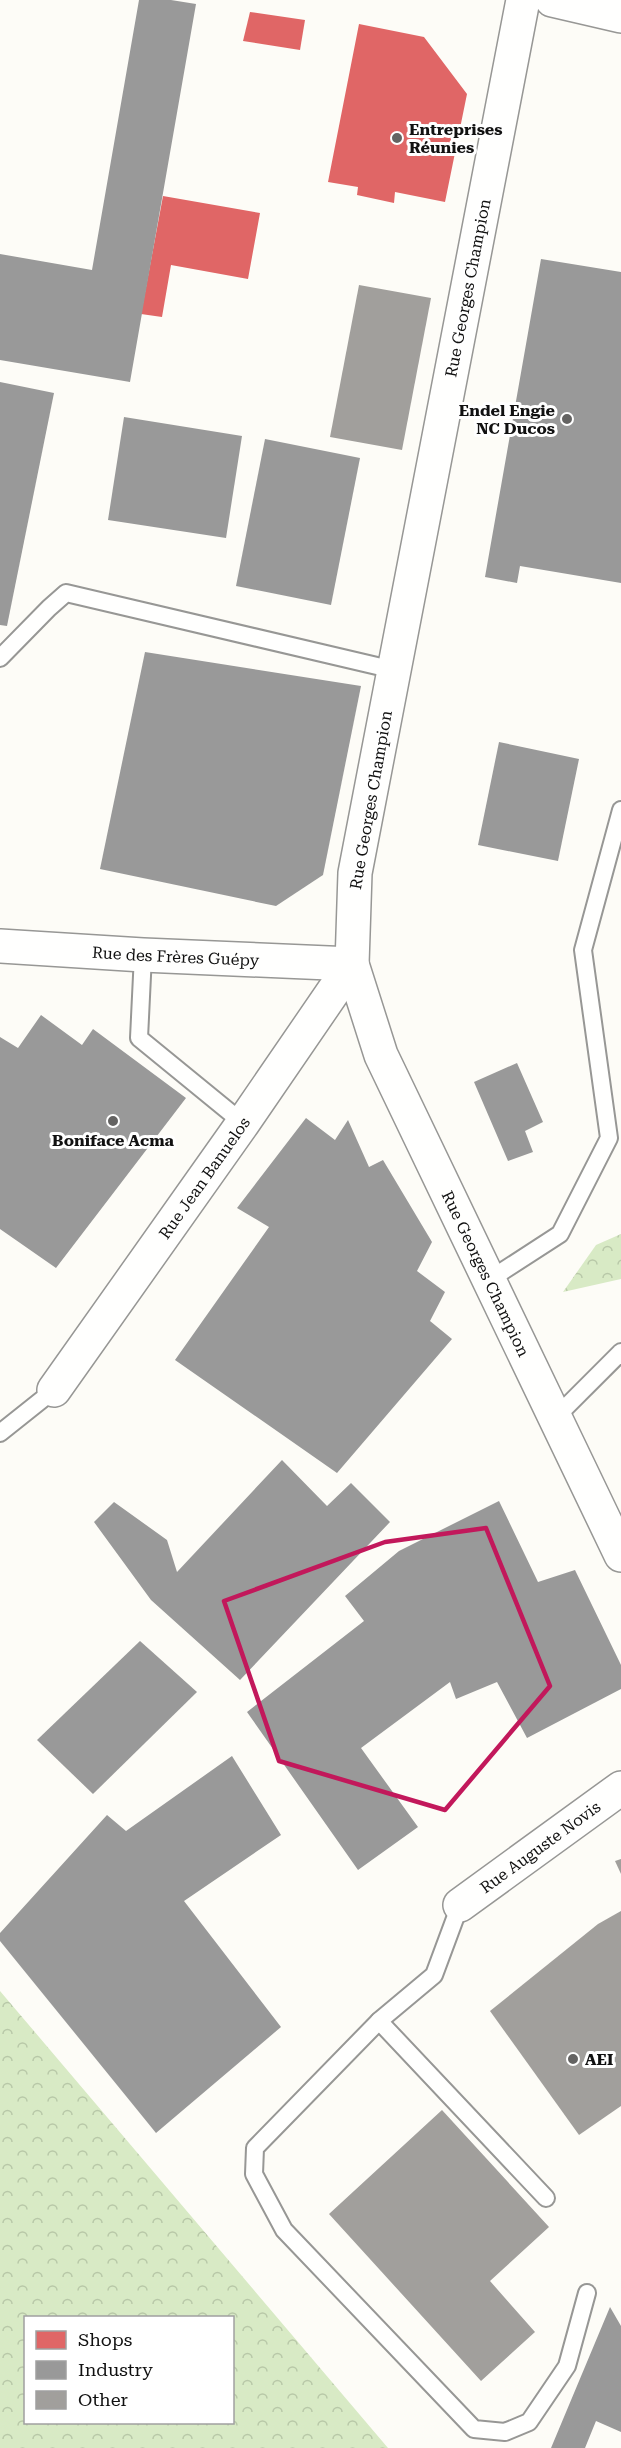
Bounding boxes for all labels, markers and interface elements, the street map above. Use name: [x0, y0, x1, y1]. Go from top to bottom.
place label: Entreprises Réunies: [409, 120, 503, 157]
marker: Entreprises Réunies: [390, 131, 404, 145]
street label: Rue Georges Champion: [441, 197, 495, 379]
place label: Endel Engie NC Ducos: [459, 401, 555, 438]
marker: Endel Engie NC Ducos: [560, 412, 574, 426]
street label: Rue Georges Champion: [346, 709, 396, 891]
street label: Rue des Frères Guépy: [92, 942, 260, 970]
street label: Rue Jean Banuelos: [155, 1113, 254, 1242]
marker: Boniface Acma: [106, 1114, 120, 1128]
place label: Boniface Acma: [52, 1131, 175, 1150]
street label: Rue Georges Champion: [438, 1188, 534, 1359]
street label: Rue Auguste Novis: [476, 1796, 604, 1897]
place label: AEI: [585, 2050, 613, 2069]
marker: AEI: [566, 2052, 580, 2066]
legend: [24, 2316, 234, 2424]
text: Shops: [78, 2329, 132, 2350]
text: Industry: [78, 2359, 153, 2380]
text: Other: [78, 2389, 128, 2410]

